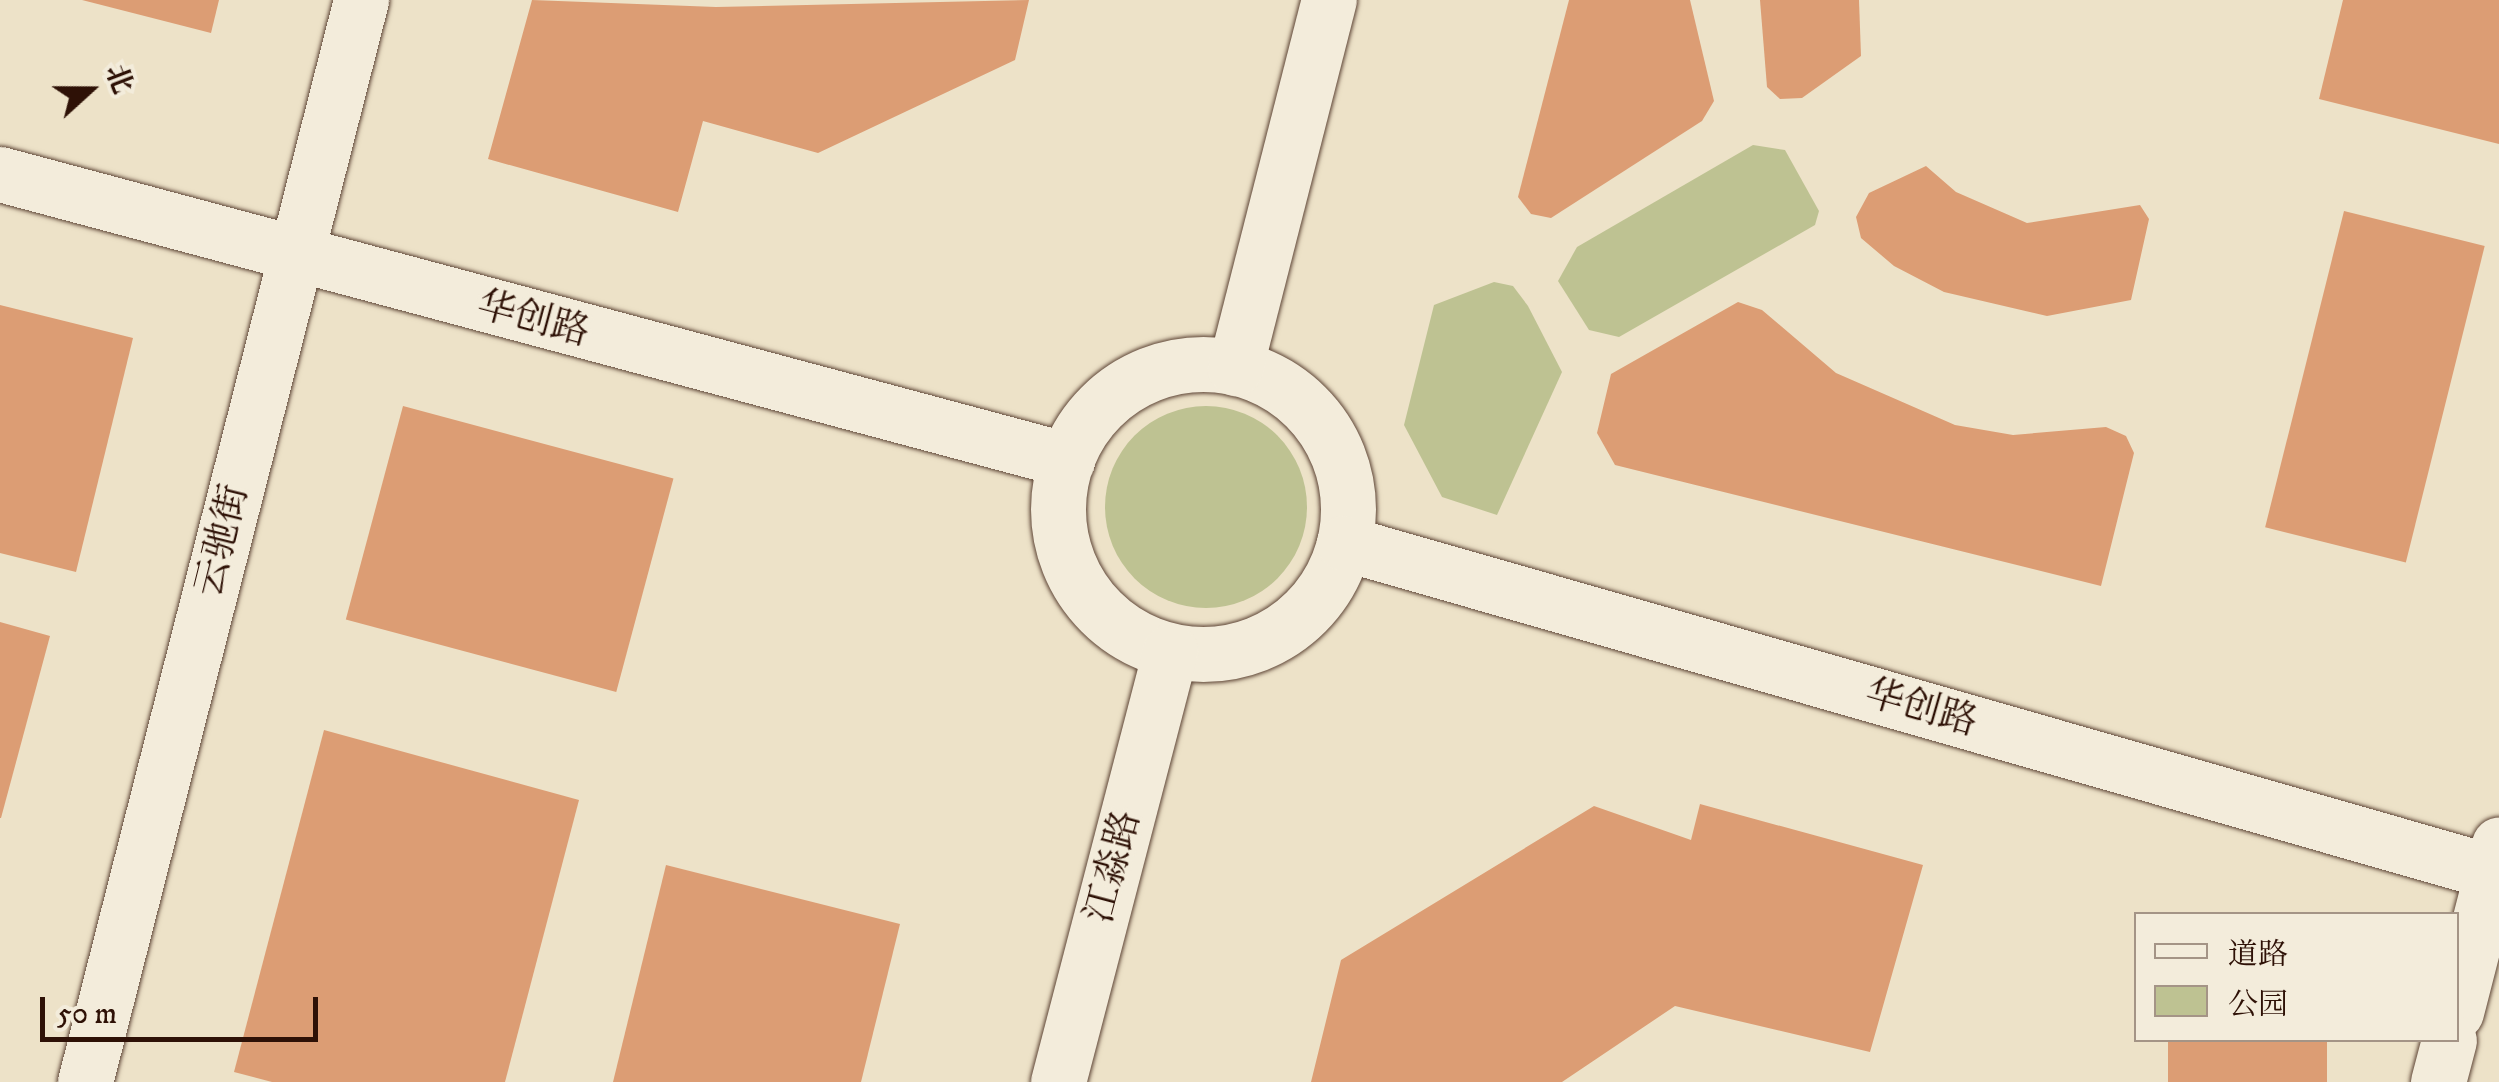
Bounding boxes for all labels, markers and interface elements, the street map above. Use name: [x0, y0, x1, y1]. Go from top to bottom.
north arrow: [40, 40, 140, 140]
text: 北: [97, 60, 140, 98]
street label: 华创路: [472, 283, 594, 357]
street label: 云驰街: [187, 480, 259, 602]
street label: 华创路: [1860, 671, 1982, 747]
street label: 江淼路: [1077, 806, 1151, 928]
legend: [2134, 912, 2459, 1042]
text: 道路: [2228, 937, 2288, 974]
scale bar: [45, 977, 322, 1039]
text: 公园: [2228, 987, 2288, 1024]
text: 50 m: [57, 996, 117, 1033]

